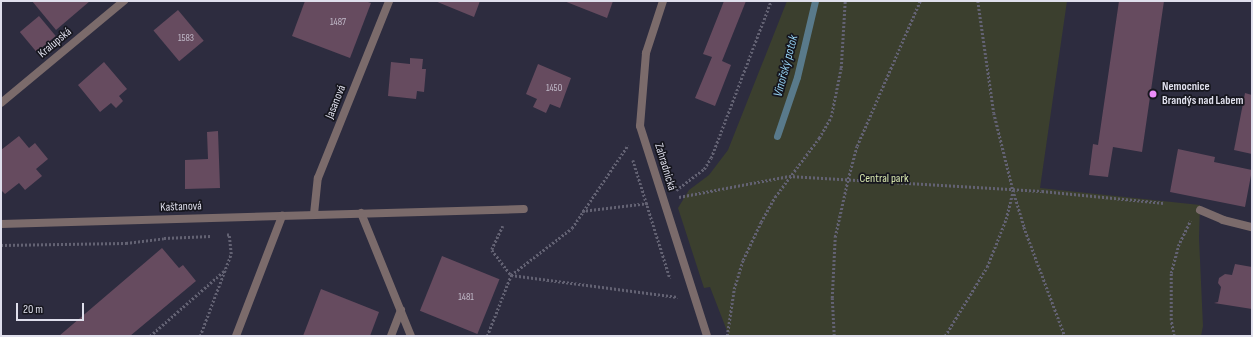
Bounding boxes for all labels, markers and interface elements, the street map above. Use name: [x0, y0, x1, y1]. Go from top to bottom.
house number: 1487: [330, 17, 346, 29]
street label: Kralupská: [35, 25, 75, 61]
house number: 1583: [178, 33, 194, 45]
water label: Vinořský potok: [770, 33, 802, 99]
place label: Nemocnice Brandýs nad Labem: [1162, 80, 1244, 108]
street label: Jasanová: [323, 83, 349, 121]
house number: 1450: [546, 83, 562, 95]
marker: Nemocnice Brandýs nad Labem: [1147, 88, 1159, 100]
street label: Zahradnická: [651, 142, 679, 192]
park label: Central park: [859, 172, 909, 186]
street label: Kaštanová: [160, 199, 202, 215]
house number: 1481: [458, 292, 474, 304]
scale bar: [18, 295, 86, 321]
text: 20 m: [23, 302, 43, 317]

